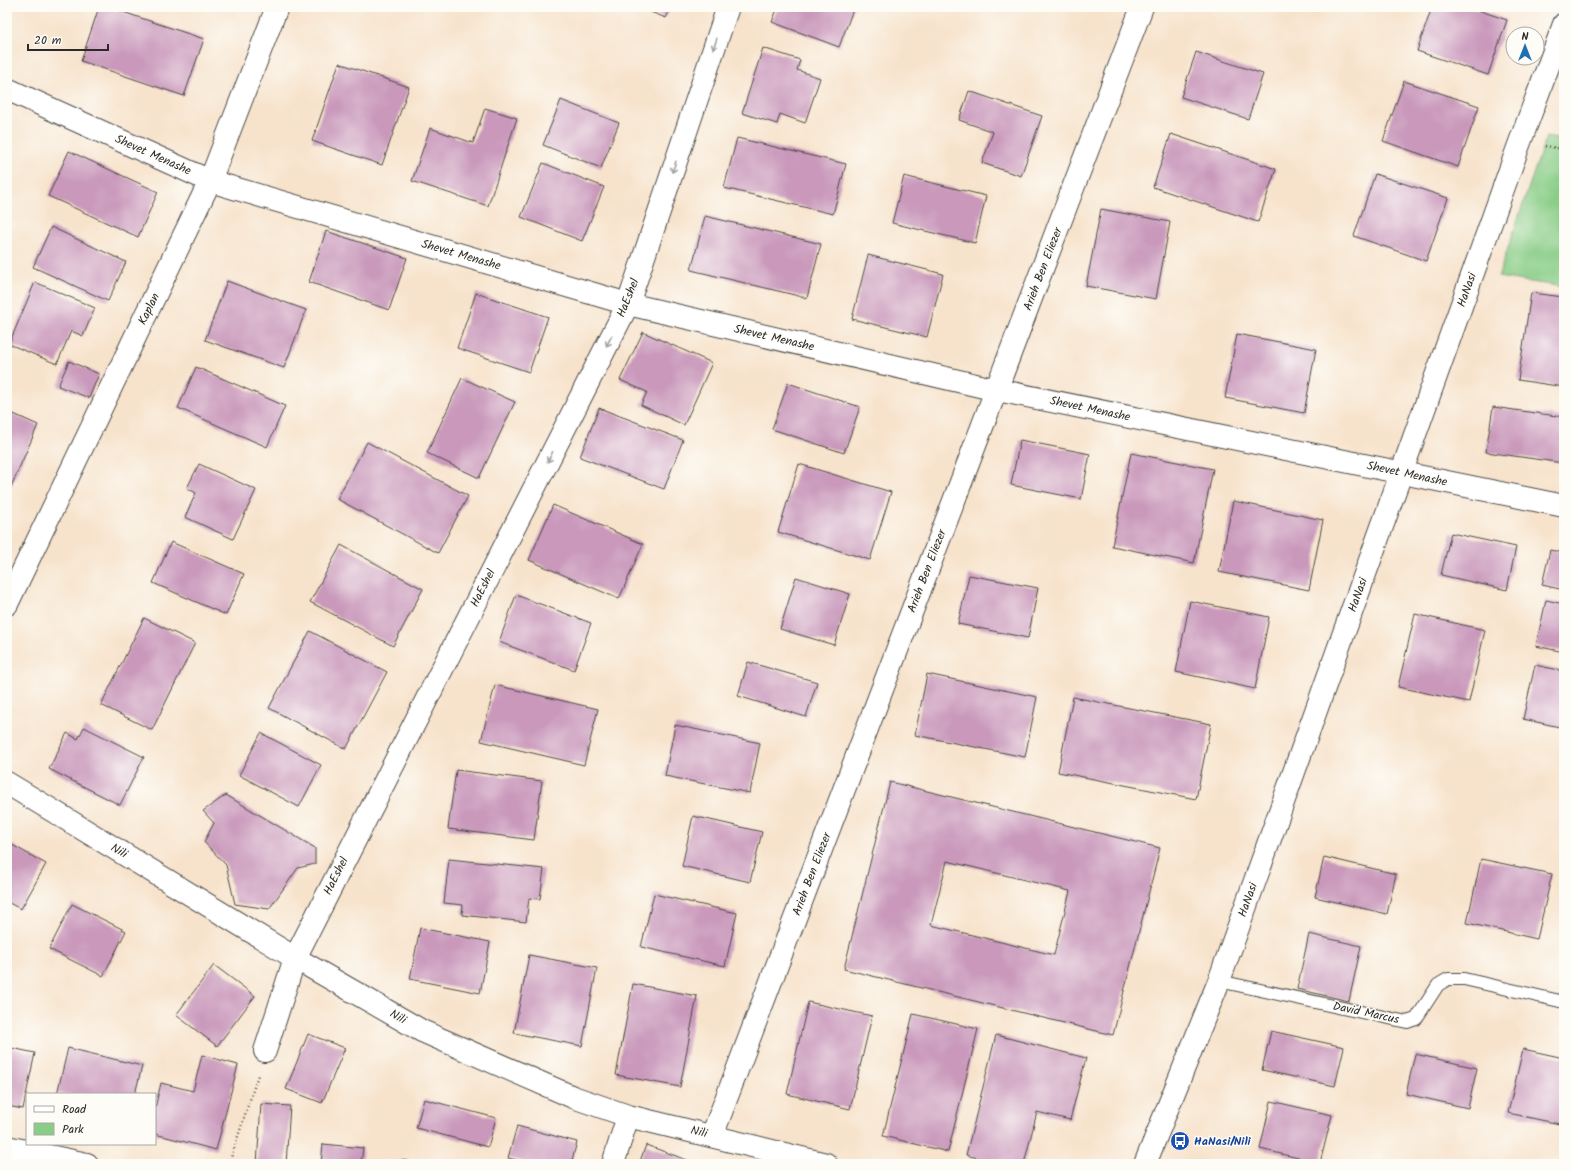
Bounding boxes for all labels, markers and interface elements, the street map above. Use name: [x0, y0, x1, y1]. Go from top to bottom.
scale bar: [28, 26, 108, 52]
north arrow: [1505, 26, 1545, 66]
text: N: [1522, 28, 1529, 46]
text: 20 m: [34, 31, 62, 50]
one-way arrow: [711, 38, 719, 50]
street label: Shevet Menashe: [112, 130, 195, 181]
one-way arrow: [670, 160, 677, 173]
street label: Arieh Ben Eliezer: [1018, 224, 1068, 313]
street label: Shevet Menashe: [419, 235, 504, 276]
street label: HaNasi: [1452, 269, 1482, 310]
street label: HaEshel: [612, 276, 644, 320]
street label: Kaplan: [133, 290, 165, 328]
street label: Shevet Menashe: [732, 320, 817, 357]
one-way arrow: [605, 335, 612, 347]
street label: Shevet Menashe: [1048, 391, 1133, 427]
one-way arrow: [546, 451, 553, 463]
street label: Shevet Menashe: [1365, 456, 1450, 492]
street label: Arieh Ben Eliezer: [902, 526, 952, 615]
street label: HaEshel: [465, 566, 501, 610]
street label: HaNasi: [1343, 574, 1373, 615]
street label: Arieh Ben Eliezer: [787, 829, 837, 918]
street label: Nili: [107, 839, 132, 864]
street label: HaEshel: [318, 854, 354, 898]
street label: HaNasi: [1233, 879, 1263, 920]
street label: David Marcus: [1331, 997, 1401, 1029]
street label: Nili: [386, 1005, 411, 1030]
legend: [26, 1093, 156, 1145]
text: Road: [62, 1100, 87, 1119]
text: Park: [62, 1120, 84, 1139]
street label: Nili: [689, 1121, 710, 1143]
bus stop icon: HaNasi/Nili: [1169, 1130, 1191, 1152]
place label: HaNasi/Nili: [1194, 1132, 1252, 1151]

